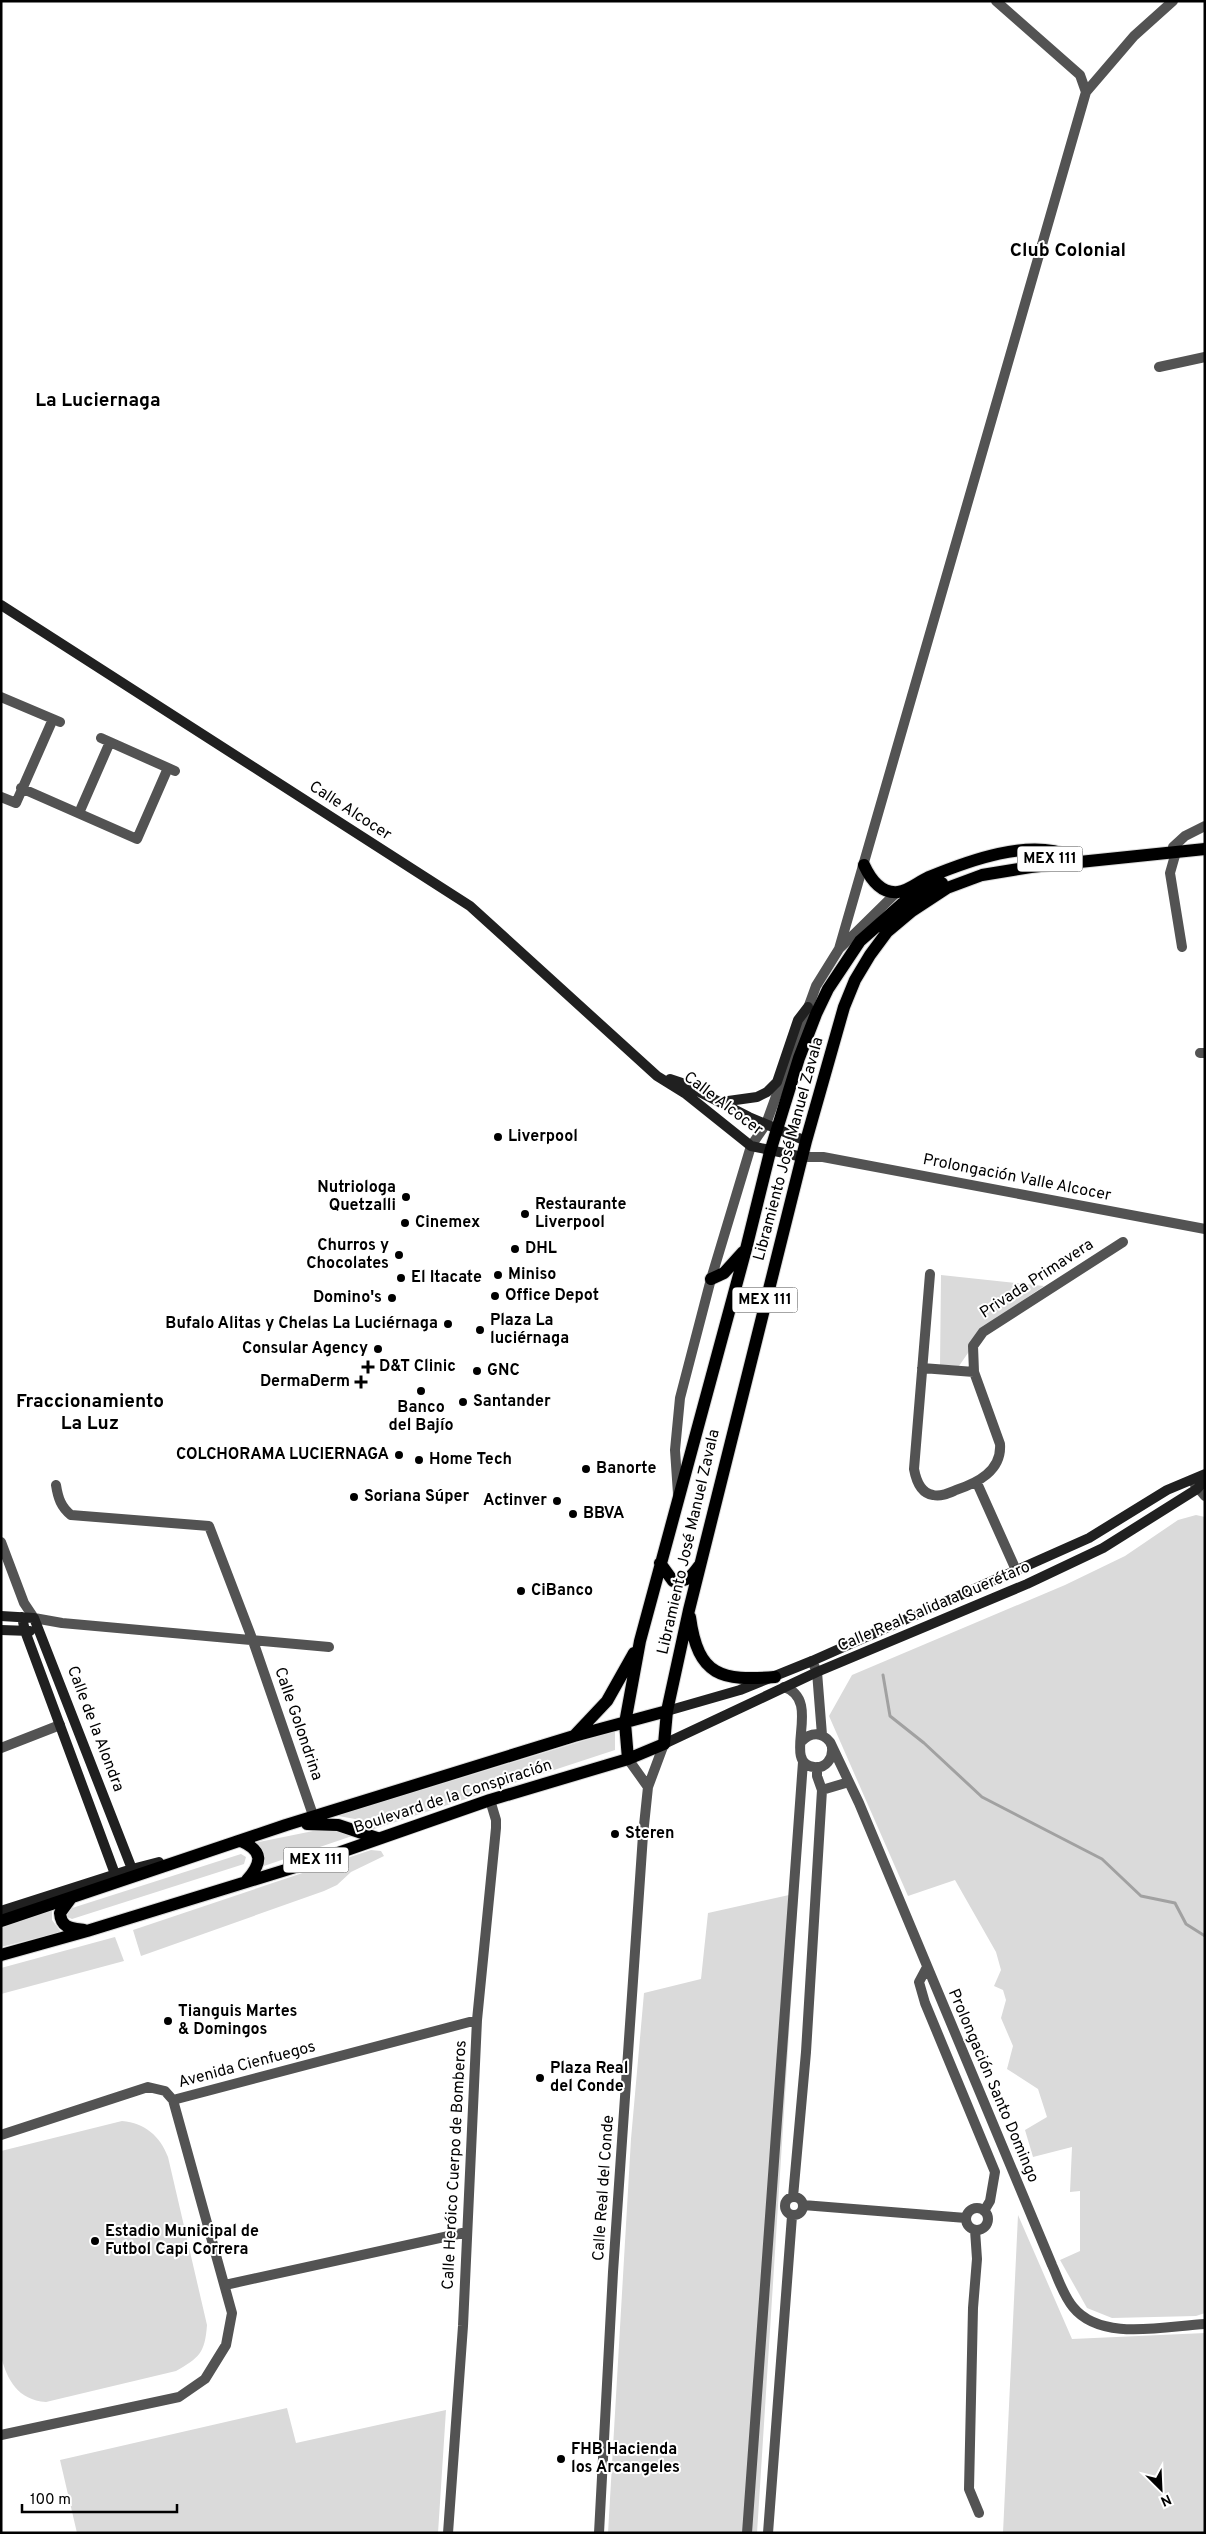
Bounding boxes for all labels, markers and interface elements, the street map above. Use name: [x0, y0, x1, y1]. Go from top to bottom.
district label: Club Colonial: [1010, 239, 1126, 263]
district label: La Luciernaga: [35, 389, 161, 413]
street label: Calle Alcocer: [305, 777, 395, 845]
road number: MEX 111: [1018, 846, 1082, 872]
street label: Libramiento José Manuel Zavala: [750, 1035, 828, 1263]
street label: Calle Alcocer: [679, 1068, 767, 1140]
place label: Liverpool: [508, 1127, 578, 1147]
marker: Liverpool: [492, 1131, 504, 1143]
street label: Prolongación Valle Alcocer: [921, 1150, 1113, 1206]
place label: Nutriologa Quetzalli: [317, 1178, 396, 1216]
marker: Nutriologa Quetzalli: [400, 1191, 412, 1203]
place label: Restaurante Liverpool: [535, 1195, 626, 1233]
marker: Restaurante Liverpool: [519, 1208, 531, 1220]
place label: Cinemex: [415, 1213, 480, 1233]
marker: Cinemex: [399, 1217, 411, 1229]
street label: Privada Primavera: [976, 1235, 1098, 1323]
place label: Churros y Chocolates: [306, 1236, 389, 1274]
place label: DHL: [525, 1239, 557, 1259]
marker: DHL: [509, 1243, 521, 1255]
marker: Churros y Chocolates: [393, 1249, 405, 1261]
place label: Miniso: [508, 1265, 556, 1285]
place label: El Itacate: [411, 1268, 482, 1288]
marker: Miniso: [492, 1269, 504, 1281]
marker: El Itacate: [395, 1272, 407, 1284]
place label: Office Depot: [505, 1286, 599, 1306]
place label: Domino's: [313, 1288, 382, 1308]
road number: MEX 111: [732, 1288, 798, 1312]
marker: Office Depot: [489, 1290, 501, 1302]
marker: Domino's: [386, 1292, 398, 1304]
place label: Plaza La luciérnaga: [490, 1311, 569, 1349]
place label: Bufalo Alitas y Chelas La Luciérnaga: [165, 1314, 438, 1334]
marker: Bufalo Alitas y Chelas La Luciérnaga: [442, 1318, 454, 1330]
marker: Plaza La luciérnaga: [474, 1324, 486, 1336]
place label: Consular Agency: [242, 1339, 368, 1359]
marker: Consular Agency: [372, 1343, 384, 1355]
place label: D&T Clinic: [379, 1357, 456, 1377]
marker: D&T Clinic: [361, 1360, 375, 1374]
place label: GNC: [487, 1361, 520, 1381]
marker: GNC: [471, 1365, 483, 1377]
place label: DermaDerm: [260, 1372, 350, 1392]
marker: DermaDerm: [354, 1375, 368, 1389]
marker: Banco del Bajío: [415, 1385, 427, 1397]
district label: Fraccionamiento La Luz: [16, 1390, 164, 1436]
place label: Santander: [473, 1392, 551, 1412]
marker: Santander: [457, 1396, 469, 1408]
place label: Banco del Bajío: [389, 1398, 453, 1436]
street label: Libramiento José Manuel Zavala: [653, 1427, 725, 1657]
place label: COLCHORAMA LUCIERNAGA: [176, 1445, 389, 1465]
marker: COLCHORAMA LUCIERNAGA: [393, 1449, 405, 1461]
place label: Home Tech: [429, 1450, 512, 1470]
marker: Home Tech: [413, 1454, 425, 1466]
place label: Banorte: [596, 1459, 657, 1479]
marker: Banorte: [580, 1463, 592, 1475]
place label: Soriana Súper: [364, 1487, 470, 1507]
marker: Soriana Súper: [348, 1491, 360, 1503]
place label: Actinver: [483, 1491, 547, 1511]
marker: Actinver: [551, 1495, 563, 1507]
place label: BBVA: [583, 1504, 625, 1524]
marker: BBVA: [567, 1508, 579, 1520]
street label: Calle Real Salida a Querétaro: [835, 1557, 1033, 1657]
place label: CiBanco: [531, 1581, 593, 1601]
marker: CiBanco: [515, 1585, 527, 1597]
street label: Calle de la Alondra: [62, 1663, 128, 1795]
street label: Calle Golondrina: [269, 1665, 327, 1783]
street label: Boulevard de la Conspiración: [351, 1755, 555, 1839]
place label: Steren: [625, 1824, 675, 1844]
marker: Steren: [609, 1828, 621, 1840]
road number: MEX 111: [284, 1848, 348, 1872]
street label: Prolongación Santo Domingo: [943, 1986, 1043, 2186]
place label: Tianguis Martes & Domingos: [178, 2002, 298, 2040]
marker: Tianguis Martes & Domingos: [162, 2015, 174, 2027]
street label: Avenida Cienfuegos: [176, 2037, 318, 2093]
street label: Calle Heróico Cuerpo de Bomberos: [438, 2040, 472, 2290]
place label: Plaza Real del Conde: [550, 2059, 628, 2097]
marker: Plaza Real del Conde: [534, 2072, 546, 2084]
street label: Calle Real del Conde: [589, 2114, 619, 2262]
place label: Estadio Municipal de Futbol Capi Correra: [105, 2222, 259, 2260]
marker: Estadio Municipal de Futbol Capi Correra: [89, 2235, 101, 2247]
place label: FHB Hacienda los Arcangeles: [571, 2440, 680, 2478]
marker: FHB Hacienda los Arcangeles: [555, 2453, 567, 2465]
north arrow: [1136, 2464, 1186, 2514]
scale bar: [22, 2482, 178, 2514]
text: N: [1158, 2490, 1174, 2509]
text: 100 m: [30, 2491, 71, 2510]

